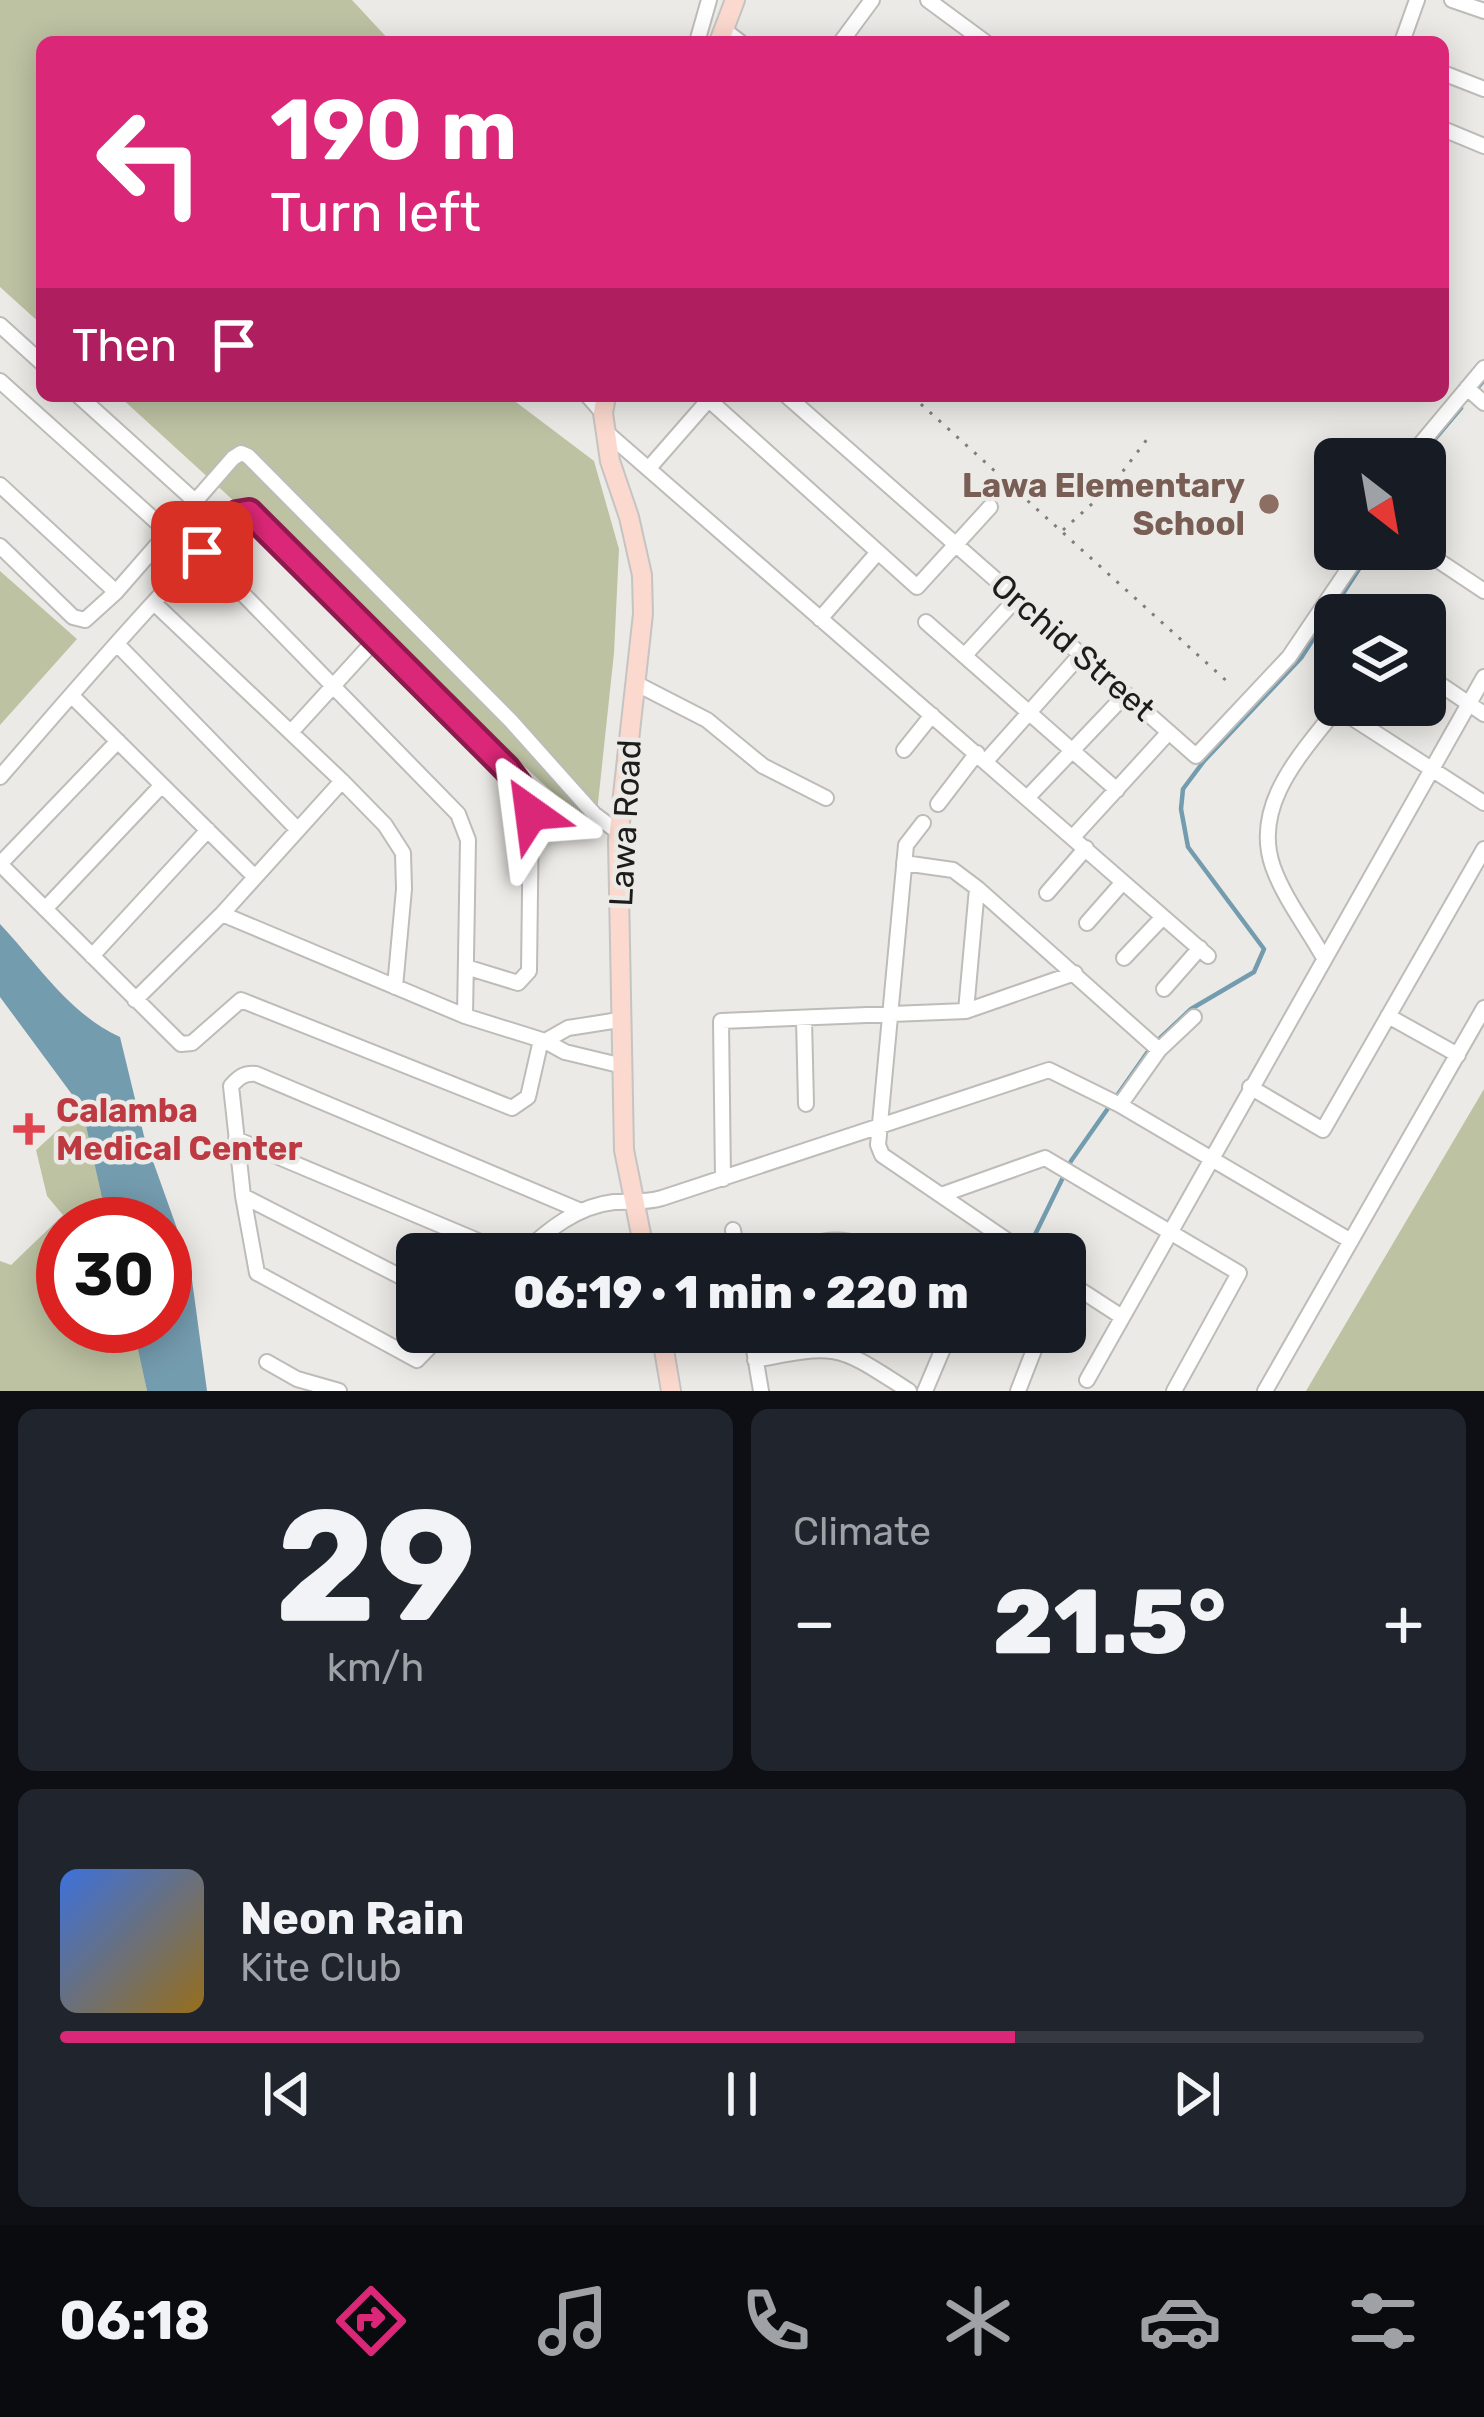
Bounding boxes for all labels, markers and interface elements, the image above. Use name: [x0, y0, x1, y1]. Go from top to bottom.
text: 190 m: [270, 80, 518, 180]
icon: left: [72, 84, 228, 240]
text: Turn left: [270, 181, 481, 245]
icon: arrive: [201, 312, 267, 378]
text: Then: [72, 319, 177, 372]
north arrow: [1314, 438, 1446, 570]
map controls: [1314, 438, 1446, 726]
place label: Lawa Elementary School: [962, 466, 1245, 543]
marker: Lawa Elementary School: [1256, 491, 1282, 517]
pin: [151, 501, 253, 603]
icon: arrive: [169, 519, 235, 585]
street label: Orchid Street: [983, 565, 1163, 729]
button: layers: [1314, 594, 1446, 726]
street label: Lawa Road: [601, 738, 649, 908]
position arrow: [468, 750, 594, 876]
place label: Calamba Medical Center: [56, 1091, 302, 1168]
marker: Calamba Medical Center: [13, 1113, 45, 1145]
speed limit sign: 30: [36, 1197, 192, 1353]
text: 06:19 · 1 min · 220 m: [513, 1266, 969, 1319]
text: 29: [275, 1474, 476, 1659]
text: Climate: [793, 1509, 931, 1555]
text: 21.5°: [993, 1569, 1226, 1676]
text: −: [793, 1583, 836, 1662]
text: +: [1383, 1583, 1424, 1662]
text: km/h: [327, 1645, 424, 1691]
text: Neon Rain: [240, 1892, 465, 1945]
text: Kite Club: [240, 1945, 402, 1991]
icon: previous: [254, 2061, 320, 2127]
icon: pause: [709, 2061, 775, 2127]
icon: next: [1164, 2061, 1230, 2127]
icon: directions: [329, 2279, 413, 2363]
icon: music: [531, 2279, 615, 2363]
icon: phone: [734, 2279, 818, 2363]
icon: climate: [936, 2279, 1020, 2363]
icon: car: [1138, 2279, 1222, 2363]
icon: filters: [1341, 2279, 1425, 2363]
text: 06:18: [59, 2289, 210, 2353]

